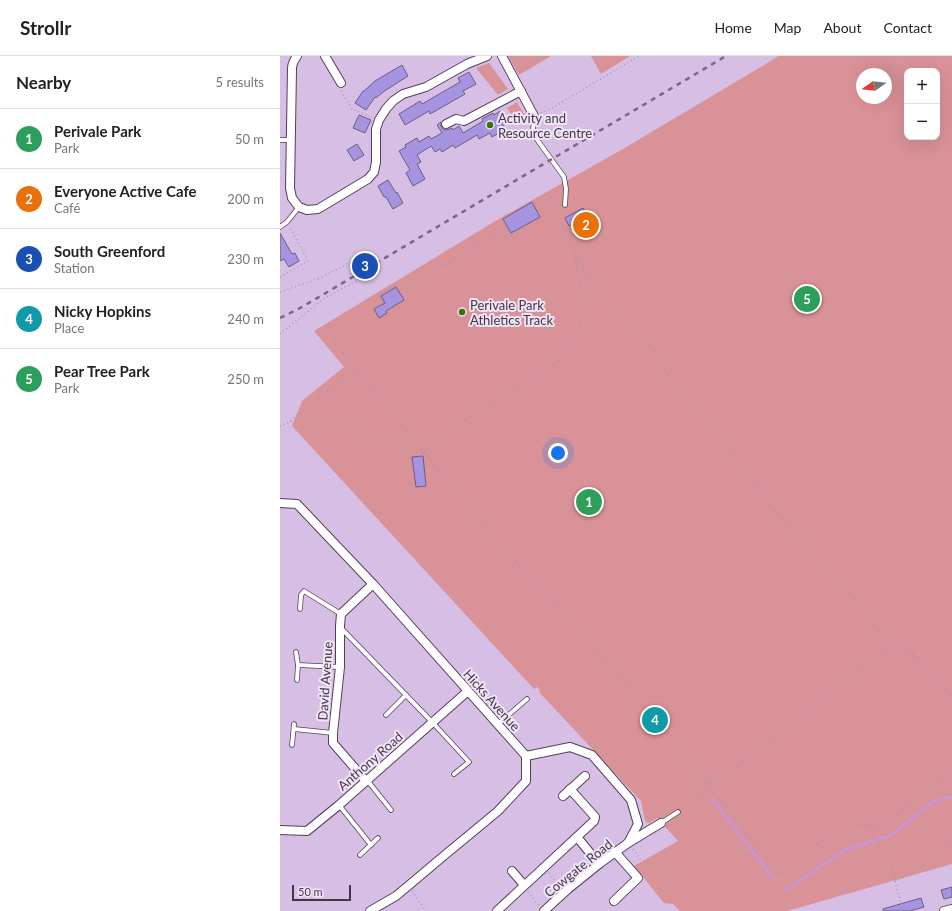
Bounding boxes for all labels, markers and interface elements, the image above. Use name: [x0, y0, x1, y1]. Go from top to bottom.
text: Strollr: [20, 16, 71, 39]
text: Home: [714, 19, 752, 36]
text: Map: [774, 19, 801, 36]
text: About: [823, 19, 861, 36]
text: Contact: [883, 19, 932, 36]
north arrow: [856, 68, 892, 104]
map controls: [904, 68, 940, 140]
button: +: [904, 68, 940, 104]
text: Nearby: [16, 72, 71, 93]
text: 5 results: [216, 74, 264, 90]
button: −: [904, 104, 940, 140]
place label: Activity and Resource Centre: [498, 110, 592, 141]
marker: Activity and Resource Centre: [485, 120, 495, 130]
text: Perivale Park: [54, 122, 141, 140]
text: 1: [25, 131, 33, 147]
text: 50 m: [235, 131, 264, 147]
text: Park: [54, 140, 79, 156]
text: Everyone Active Cafe: [54, 182, 197, 200]
text: 2: [25, 191, 33, 207]
text: 200 m: [227, 191, 264, 207]
text: Café: [54, 200, 80, 216]
pin: 2: [573, 210, 599, 240]
text: South Greenford: [54, 242, 165, 260]
text: 3: [25, 251, 33, 267]
text: 230 m: [227, 251, 264, 267]
pin: 3: [352, 251, 378, 281]
text: Station: [54, 260, 94, 276]
pin: 5: [794, 284, 820, 314]
place label: Perivale Park Athletics Track: [470, 297, 554, 328]
text: Nicky Hopkins: [54, 302, 151, 320]
marker: Perivale Park Athletics Track: [457, 307, 467, 317]
text: 4: [25, 311, 33, 327]
text: 240 m: [227, 311, 264, 327]
text: Place: [54, 320, 84, 336]
text: Pear Tree Park: [54, 362, 150, 380]
text: 5: [25, 371, 33, 387]
text: 250 m: [227, 371, 264, 387]
text: Park: [54, 380, 79, 396]
your location: [548, 443, 568, 463]
pin: 1: [576, 487, 602, 517]
street label: David Avenue: [314, 641, 336, 721]
street label: Hicks Avenue: [460, 666, 524, 734]
pin: 4: [642, 705, 668, 735]
street label: Anthony Road: [334, 728, 406, 794]
street label: Cowgate Road: [541, 836, 615, 900]
scale bar: [292, 883, 351, 902]
text: 50 m: [298, 885, 323, 898]

